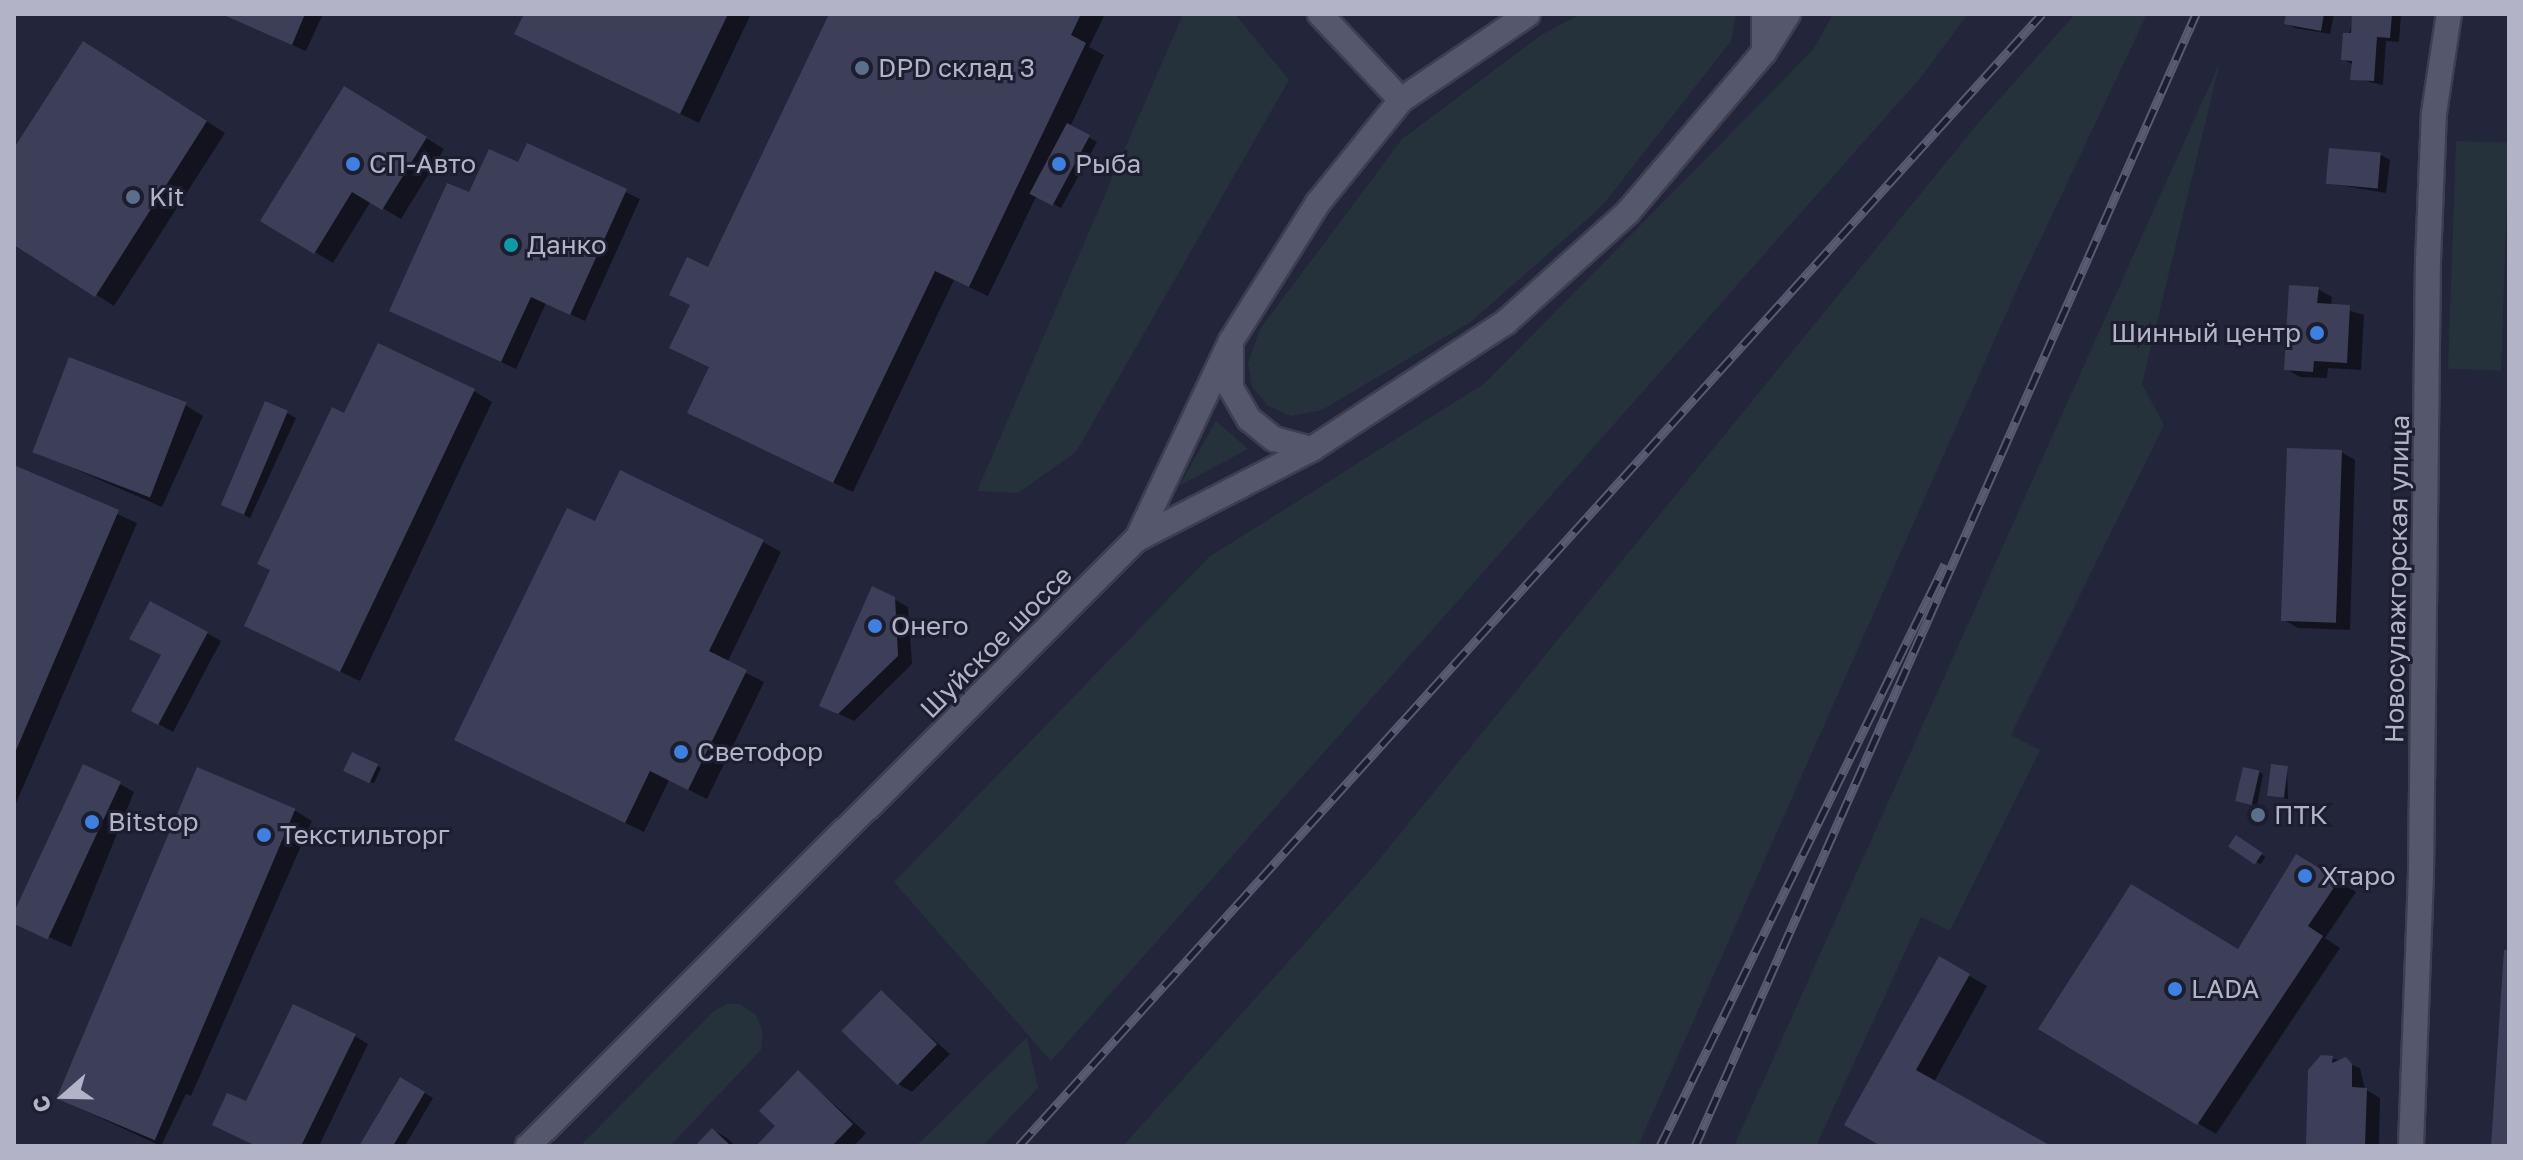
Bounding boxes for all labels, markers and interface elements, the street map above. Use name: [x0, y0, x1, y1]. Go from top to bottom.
place label: DPD склад 3: [878, 52, 1035, 84]
marker: DPD склад 3: [853, 59, 871, 77]
place label: СП-Авто: [369, 148, 476, 180]
place label: Рыба: [1075, 148, 1141, 180]
marker: СП-Авто: [344, 155, 362, 173]
marker: Рыба: [1050, 155, 1068, 173]
place label: Kit: [149, 181, 184, 213]
marker: Kit: [124, 188, 142, 206]
place label: Данко: [527, 229, 607, 261]
marker: Данко: [502, 236, 520, 254]
place label: Шинный центр: [2111, 317, 2301, 349]
marker: Шинный центр: [2308, 324, 2326, 342]
street label: Новосулажгорская улица: [2379, 415, 2415, 743]
street label: Шуйское шоссе: [914, 560, 1078, 724]
place label: Онего: [891, 610, 968, 642]
marker: Онего: [866, 617, 884, 635]
place label: Светофор: [697, 736, 823, 768]
marker: Светофор: [672, 743, 690, 761]
place label: ПТК: [2274, 799, 2328, 831]
place label: Bitstop: [108, 806, 199, 838]
marker: ПТК: [2249, 806, 2267, 824]
marker: Bitstop: [83, 813, 101, 831]
place label: Текстильторг: [280, 819, 450, 851]
marker: Текстильторг: [255, 826, 273, 844]
place label: Хтаро: [2321, 860, 2396, 892]
marker: Хтаро: [2296, 867, 2314, 885]
place label: LADA: [2191, 973, 2259, 1005]
marker: LADA: [2166, 980, 2184, 998]
north arrow: [24, 1056, 104, 1136]
text: С: [26, 1092, 56, 1116]

